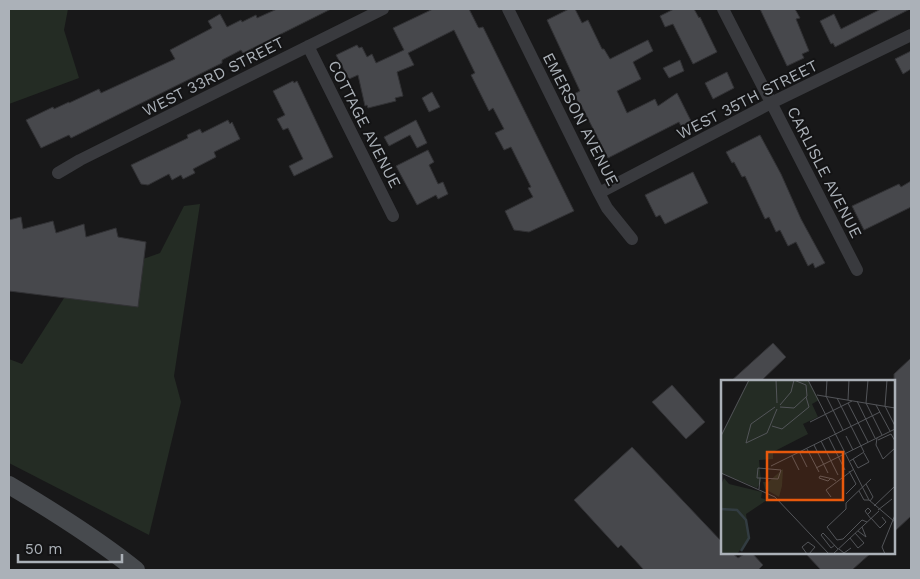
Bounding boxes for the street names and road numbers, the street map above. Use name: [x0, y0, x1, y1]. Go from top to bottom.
street label: WEST 33RD STREET: [139, 32, 288, 120]
street label: EMERSON AVENUE: [539, 49, 622, 189]
street label: WEST 35TH STREET: [674, 55, 821, 143]
street label: COTTAGE AVENUE: [324, 57, 405, 191]
street label: CARLISLE AVENUE: [783, 103, 866, 241]

